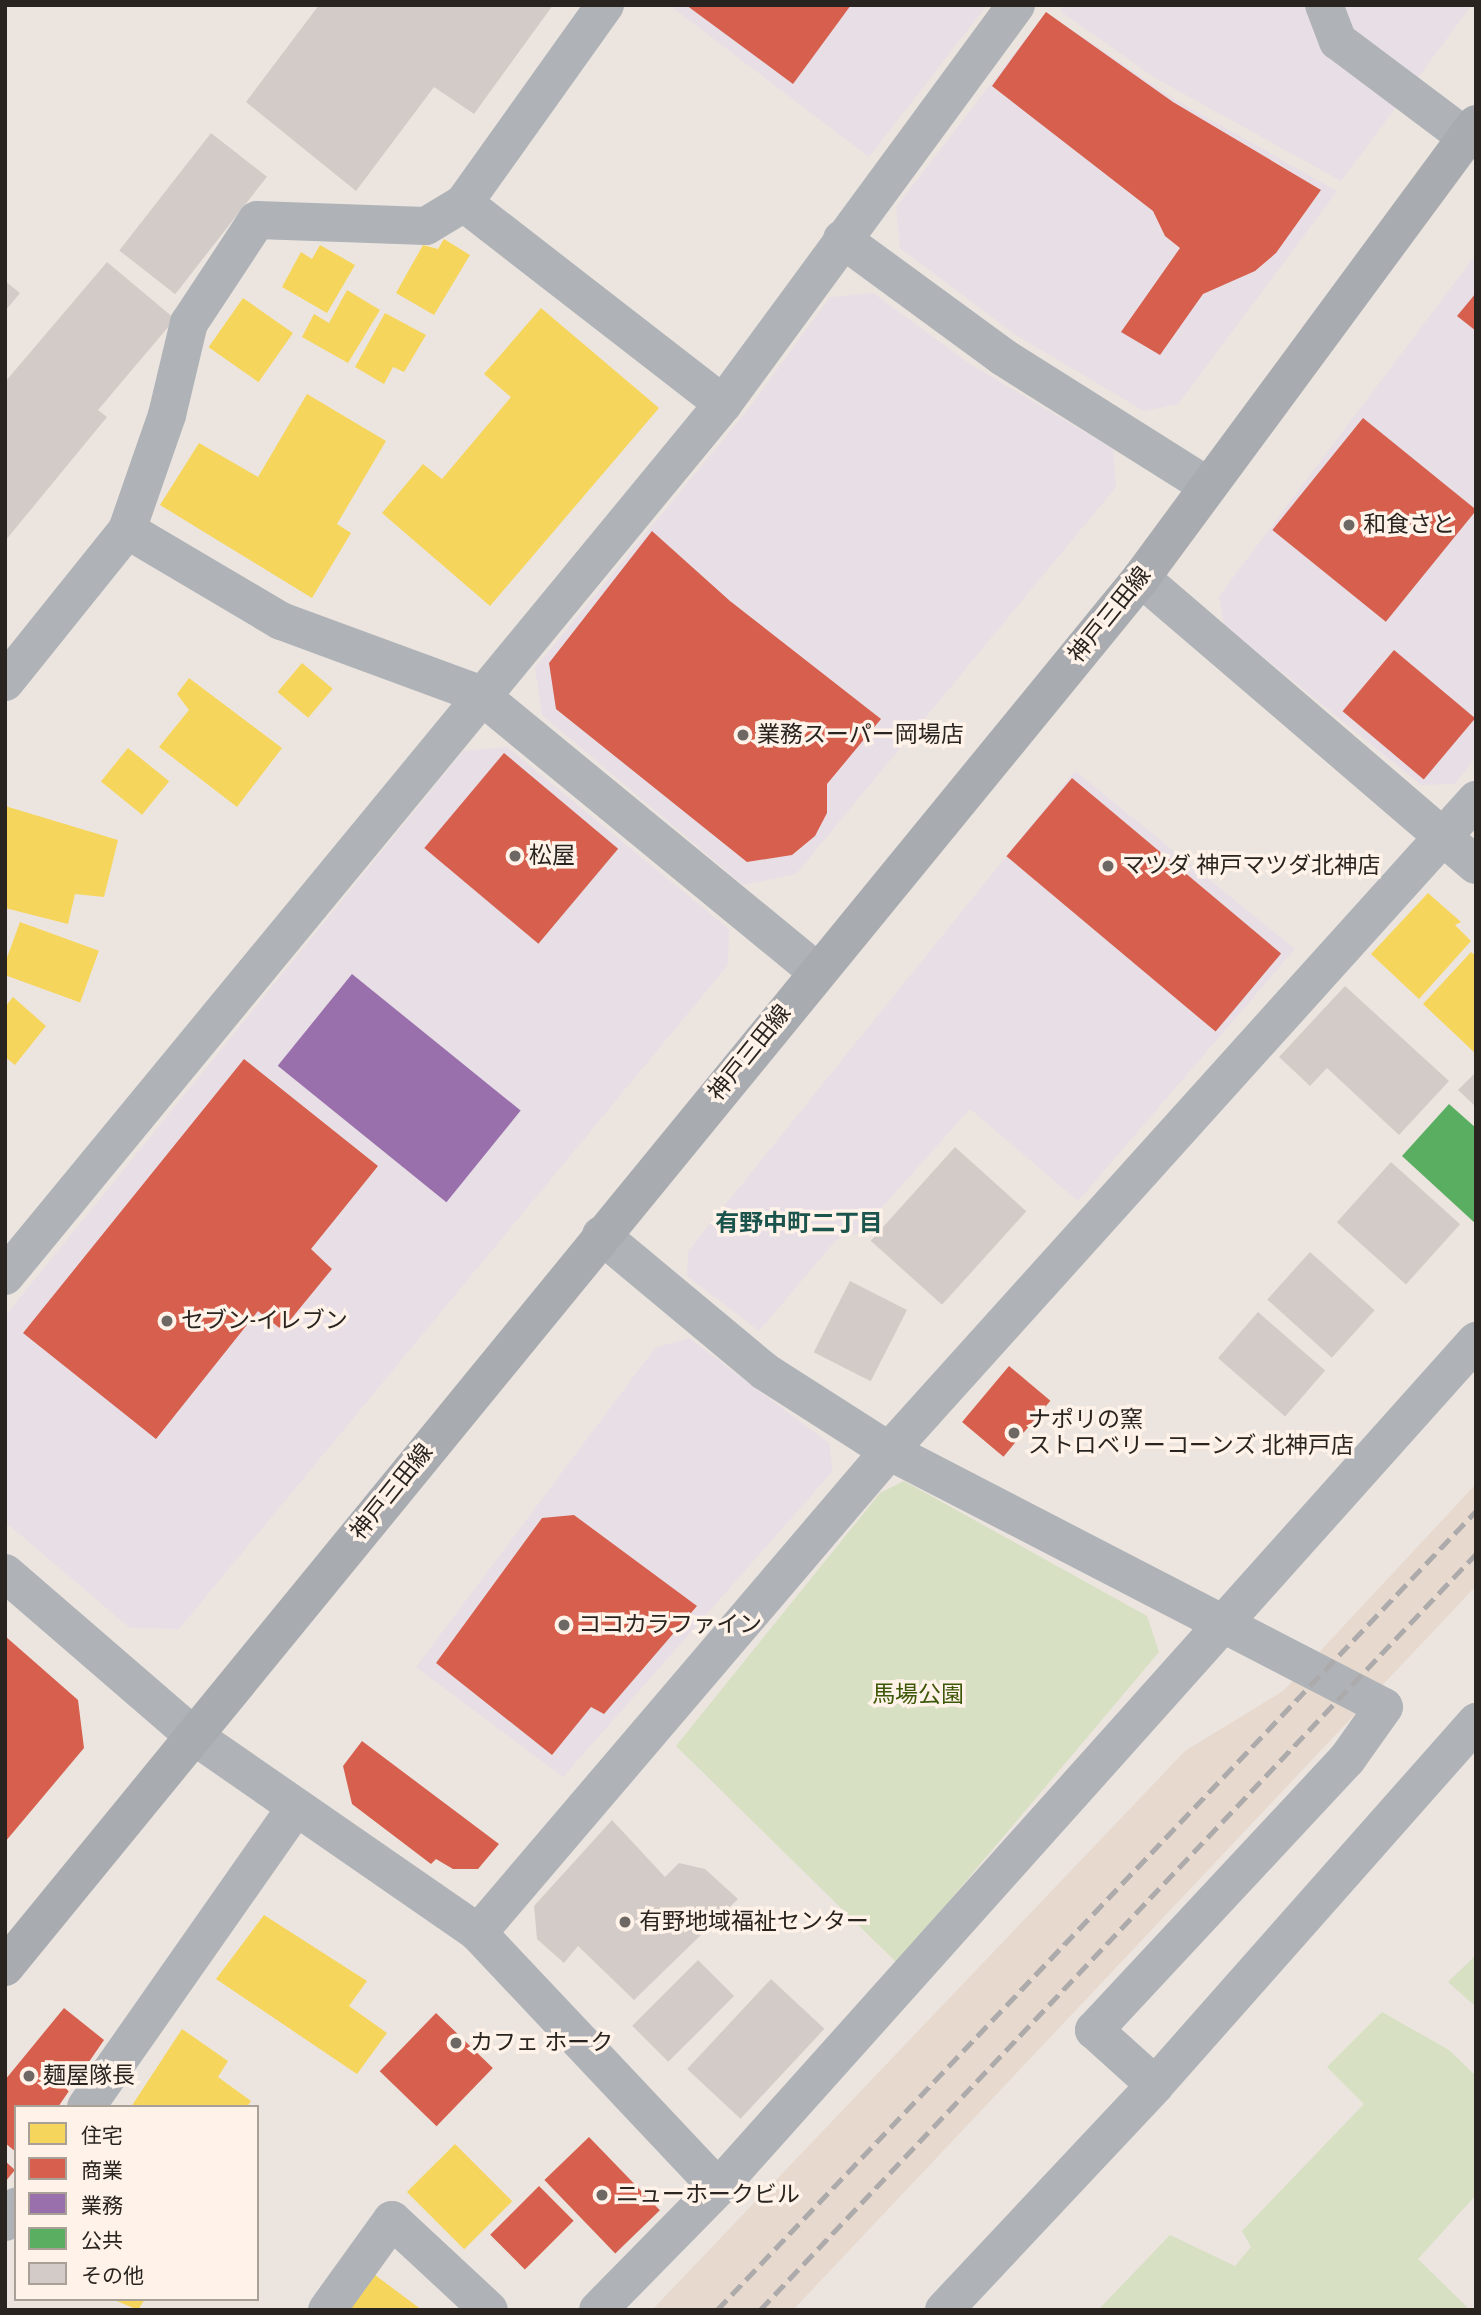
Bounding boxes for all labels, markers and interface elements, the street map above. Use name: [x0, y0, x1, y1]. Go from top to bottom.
place label: 和食さと: [1363, 511, 1455, 539]
marker: 和食さと: [1341, 517, 1357, 533]
street label: 神戸三田線: [1063, 562, 1157, 668]
place label: 業務スーパー岡場店: [757, 721, 964, 749]
marker: 業務スーパー岡場店: [735, 727, 751, 743]
place label: 松屋: [529, 842, 575, 870]
marker: 松屋: [507, 848, 523, 864]
place label: マツダ 神戸マツダ北神店: [1122, 852, 1380, 880]
marker: マツダ 神戸マツダ北神店: [1100, 858, 1116, 874]
street label: 神戸三田線: [703, 1000, 797, 1106]
district label: 有野中町二丁目: [715, 1210, 883, 1238]
place label: セブン-イレブン: [181, 1307, 348, 1335]
marker: セブン-イレブン: [159, 1313, 175, 1329]
place label: ナポリの窯 ストロベリーコーンズ 北神戸店: [1028, 1406, 1355, 1460]
marker: ナポリの窯 ストロベリーコーンズ 北神戸店: [1006, 1425, 1022, 1441]
street label: 神戸三田線: [345, 1439, 439, 1545]
place label: ココカラファイン: [578, 1611, 762, 1639]
marker: ココカラファイン: [556, 1617, 572, 1633]
park label: 馬場公園: [872, 1681, 964, 1709]
place label: 有野地域福祉センター: [639, 1908, 869, 1936]
marker: 有野地域福祉センター: [617, 1914, 633, 1930]
place label: カフェ ホーク: [470, 2029, 613, 2057]
marker: カフェ ホーク: [448, 2035, 464, 2051]
place label: 麺屋隊長: [43, 2062, 135, 2090]
marker: 麺屋隊長: [21, 2068, 37, 2084]
legend: [14, 2105, 259, 2301]
text: 住宅: [81, 2124, 123, 2148]
text: 商業: [81, 2159, 123, 2183]
place label: ニューホークビル: [616, 2181, 800, 2209]
marker: ニューホークビル: [594, 2187, 610, 2203]
text: 業務: [81, 2194, 123, 2218]
text: 公共: [81, 2229, 123, 2253]
text: その他: [81, 2264, 144, 2288]

